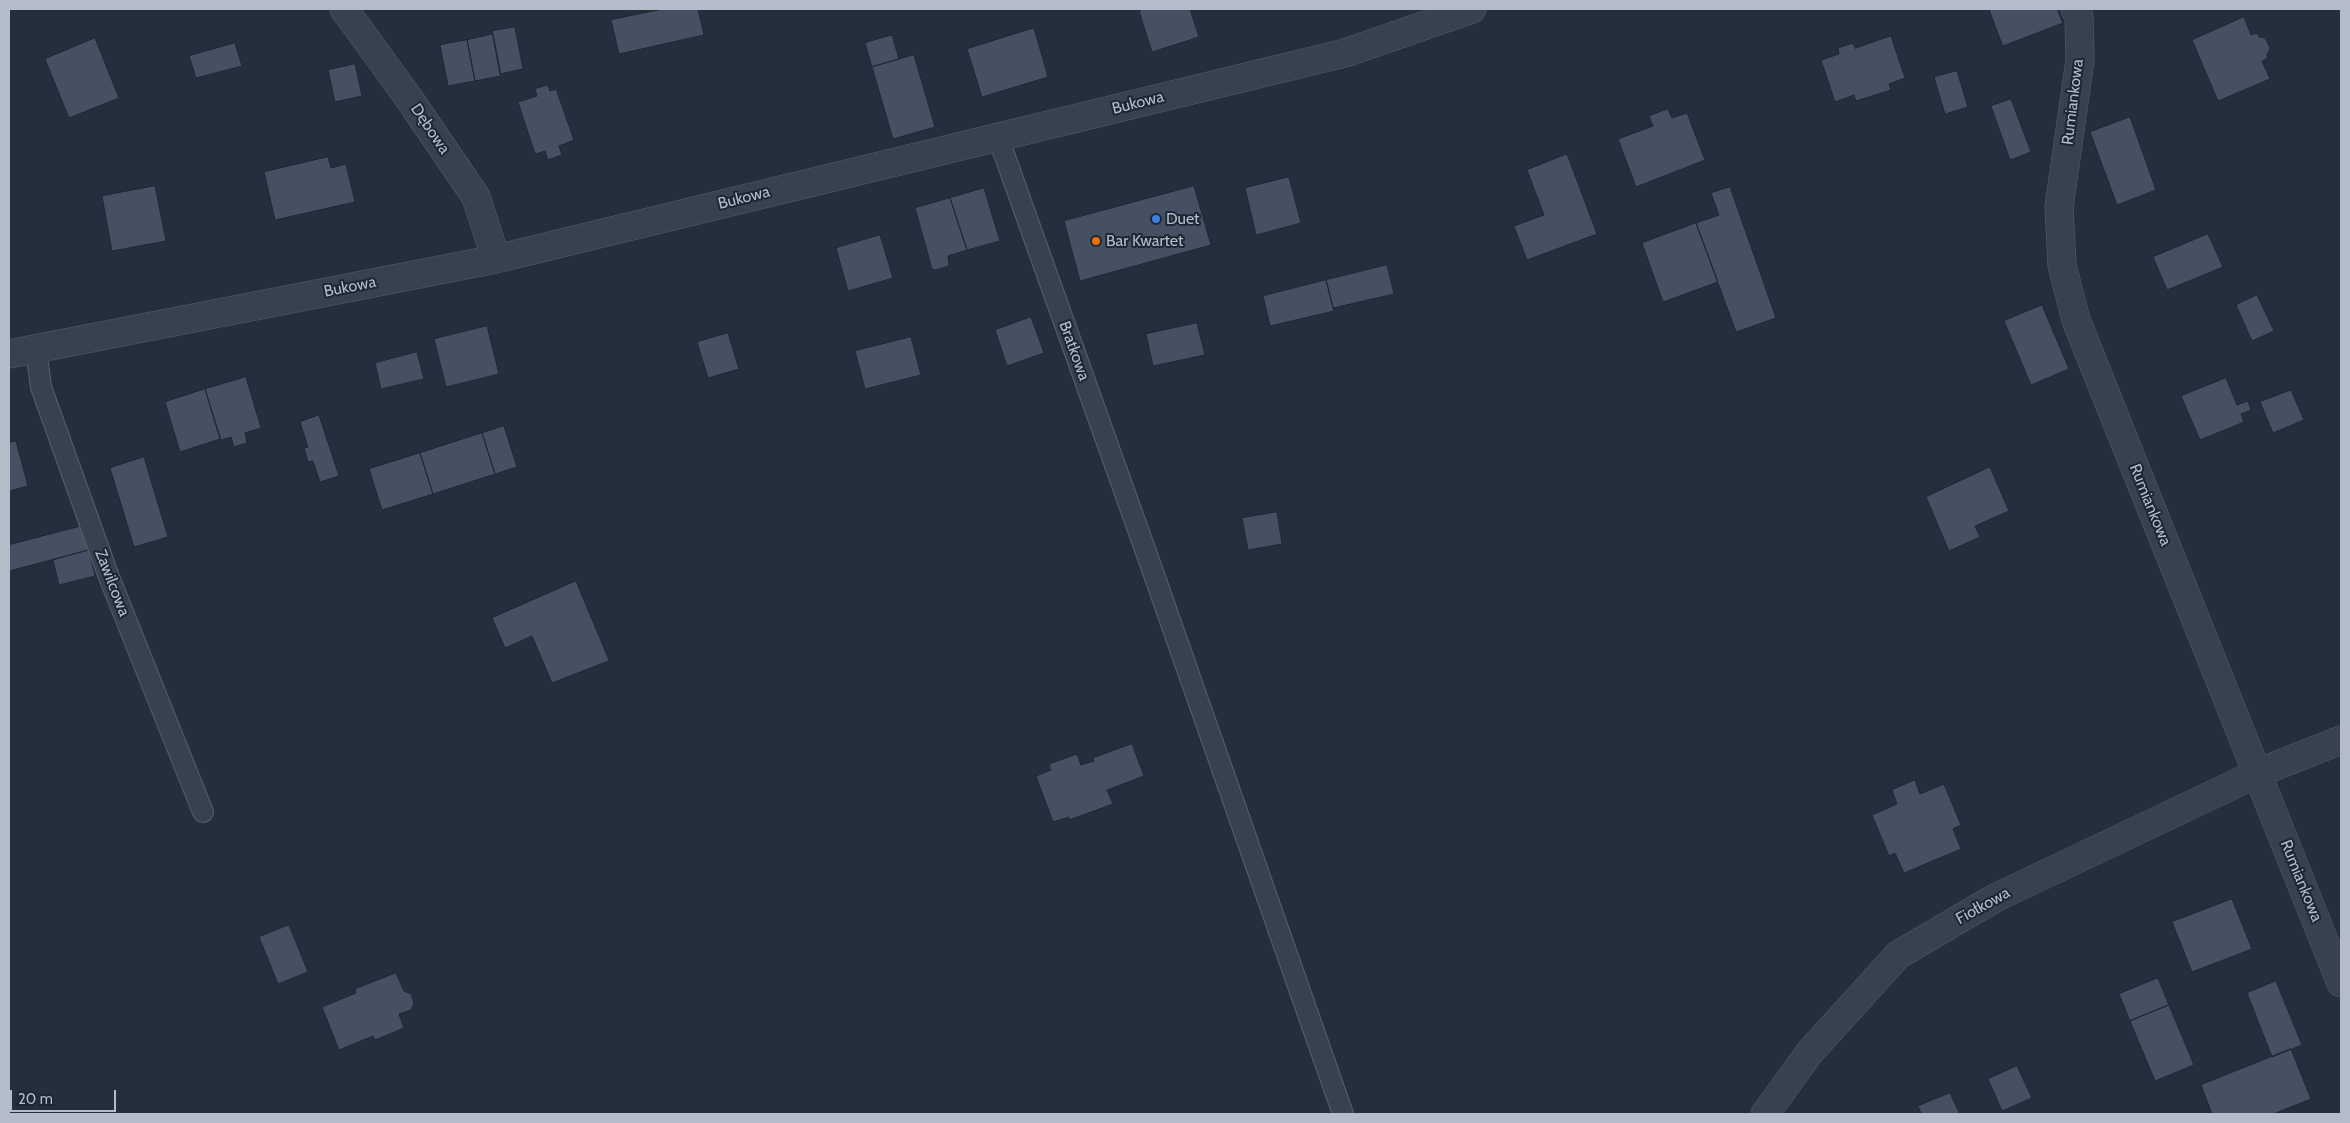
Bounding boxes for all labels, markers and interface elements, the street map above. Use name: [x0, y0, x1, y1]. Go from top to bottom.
street label: Rumiankowa: [2058, 58, 2088, 146]
street label: Bukowa: [1110, 87, 1166, 119]
street label: Dębowa: [406, 100, 454, 158]
street label: Bukowa: [716, 182, 772, 214]
place label: Duet: [1166, 209, 1200, 229]
marker: Duet: [1150, 213, 1162, 225]
place label: Bar Kwartet: [1106, 231, 1183, 251]
marker: Bar Kwartet: [1090, 235, 1102, 247]
street label: Bukowa: [322, 273, 378, 301]
street label: Bratkowa: [1054, 319, 1094, 383]
street label: Rumiankowa: [2125, 461, 2175, 549]
street label: Zawilcowa: [91, 547, 133, 619]
street label: Rumiankowa: [2276, 837, 2326, 925]
street label: Fiołkowa: [1953, 883, 2013, 929]
scale bar: [12, 1080, 119, 1112]
text: 20 m: [18, 1090, 53, 1108]

